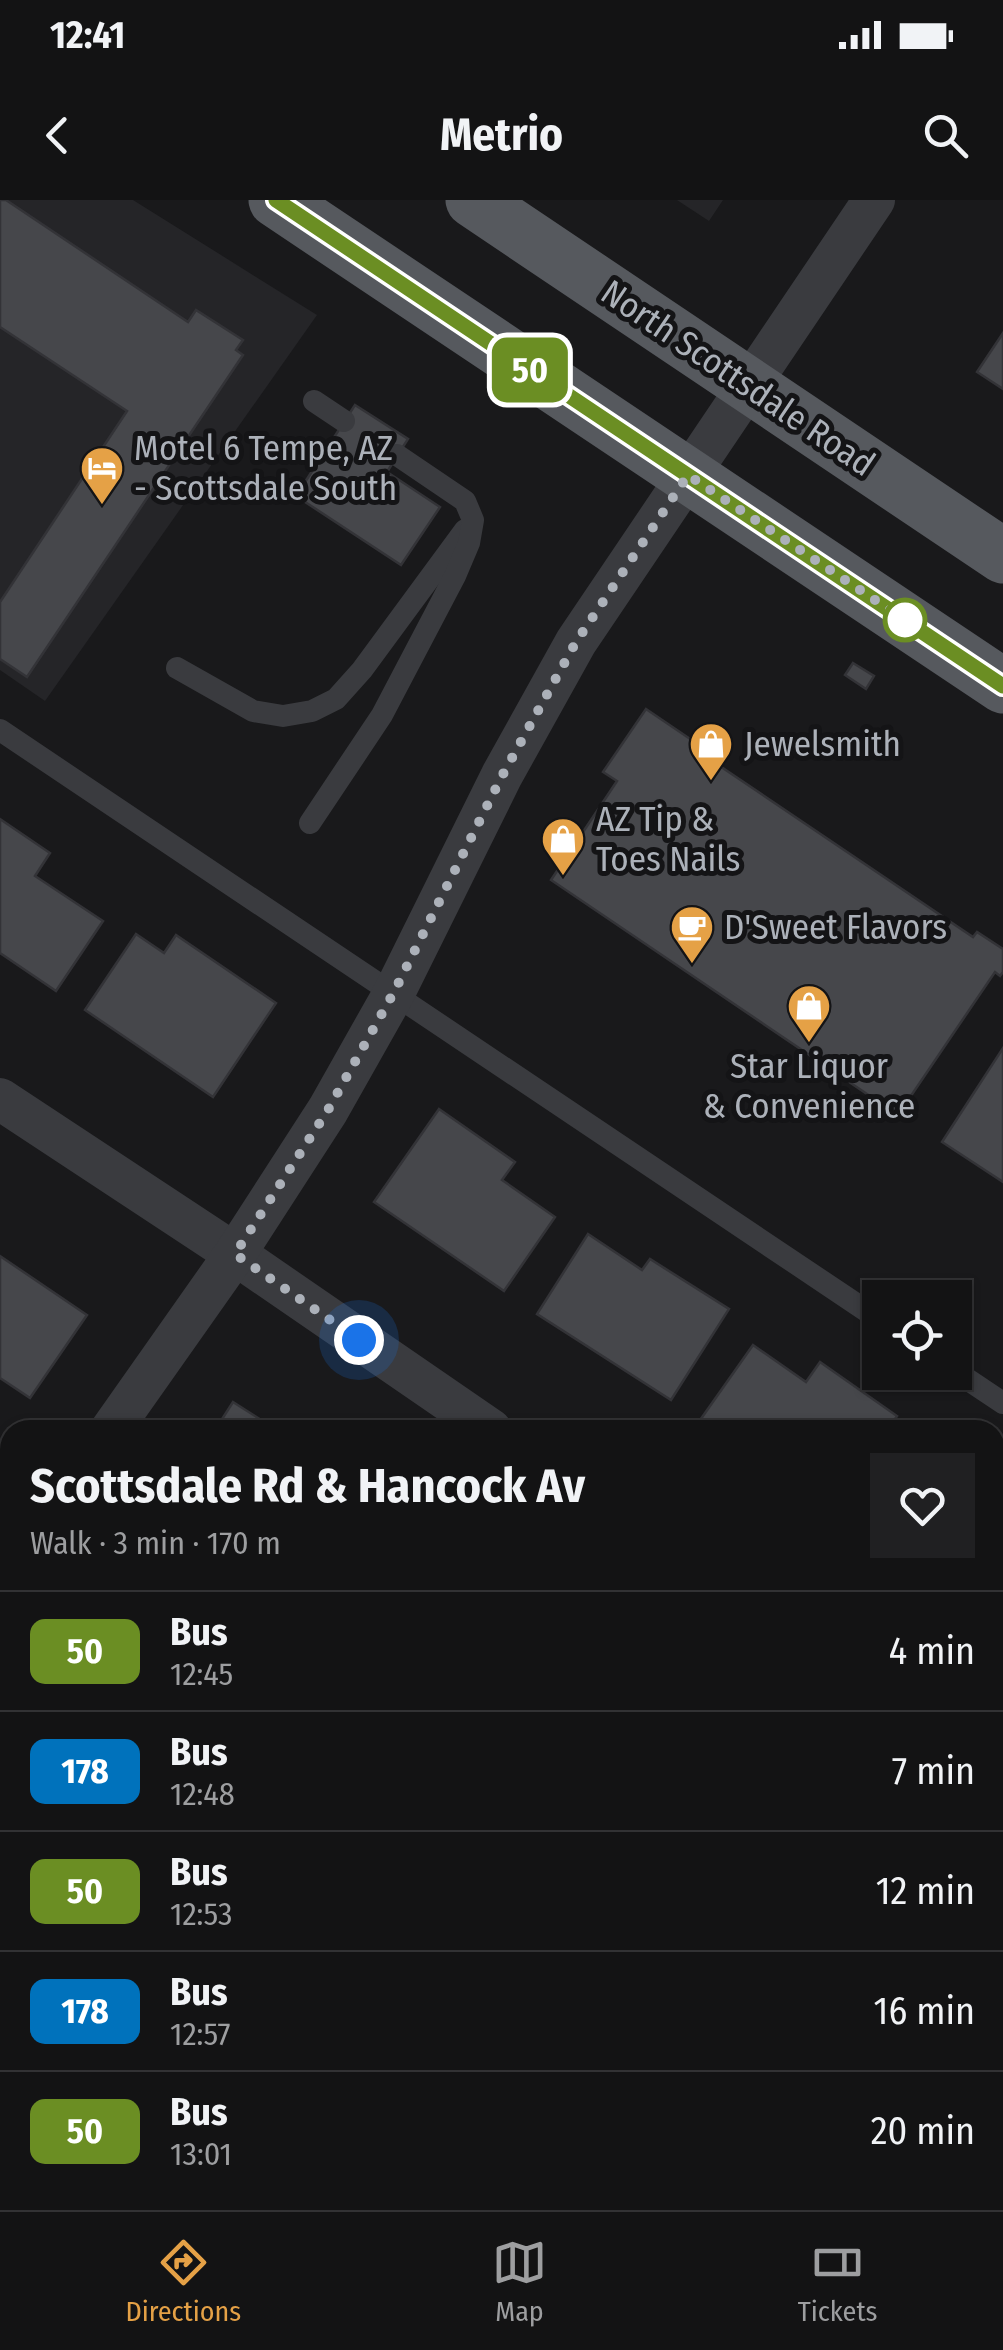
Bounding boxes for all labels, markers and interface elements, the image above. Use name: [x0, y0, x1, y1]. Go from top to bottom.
text: 12:41: [50, 12, 125, 58]
icon: back: [30, 108, 85, 163]
text: Metrio: [440, 108, 563, 162]
icon: search: [918, 108, 973, 163]
street label: North Scottsdale Road: [593, 271, 883, 485]
line badge: 50: [485, 338, 575, 402]
text: 50: [512, 349, 548, 391]
place label: Motel 6 Tempe, AZ - Scottsdale South: [134, 427, 397, 509]
hotel icon: Motel 6 Tempe, AZ - Scottsdale South: [79, 445, 125, 506]
unlabelled marker: [884, 599, 926, 641]
shop icon: Jewelsmith: [688, 721, 734, 782]
place label: Jewelsmith: [744, 723, 901, 765]
place label: AZ Tip & Toes Nails: [596, 798, 741, 880]
shop icon: AZ Tip & Toes Nails: [540, 816, 586, 877]
cafe icon: D'Sweet Flavors: [669, 904, 715, 965]
place label: D'Sweet Flavors: [724, 906, 947, 948]
shop icon: Star Liquor & Convenience: [786, 983, 832, 1044]
place label: Star Liquor & Convenience: [703, 1045, 915, 1127]
map controls: [862, 1280, 972, 1390]
button: locate: [862, 1280, 972, 1390]
your location: [334, 1315, 384, 1365]
button: heart: [870, 1453, 975, 1558]
text: Scottsdale Rd & Hancock Av: [30, 1457, 585, 1515]
text: Walk · 3 min · 170 m: [30, 1524, 281, 1562]
text: Bus: [170, 1609, 228, 1655]
text: 4 min: [889, 1628, 975, 1674]
text: 50: [67, 1630, 103, 1672]
text: 12:45: [170, 1655, 233, 1693]
text: Bus: [170, 1729, 228, 1775]
text: 7 min: [892, 1748, 975, 1794]
text: 178: [61, 1750, 109, 1792]
text: 12:48: [170, 1775, 235, 1813]
text: Bus: [170, 1849, 228, 1895]
text: 12 min: [876, 1868, 975, 1914]
text: 50: [67, 1870, 103, 1912]
text: 12:53: [170, 1895, 232, 1933]
text: Bus: [170, 1969, 228, 2015]
text: 16 min: [874, 1988, 975, 2034]
text: 178: [61, 1990, 109, 2032]
text: 12:57: [170, 2015, 230, 2053]
text: Bus: [170, 2089, 228, 2135]
text: 20 min: [871, 2108, 975, 2154]
text: 50: [67, 2110, 103, 2152]
text: 13:01: [170, 2135, 232, 2173]
tab: Directions: [125, 2235, 241, 2328]
tab: Map: [492, 2235, 547, 2328]
tab: Tickets: [798, 2235, 878, 2328]

